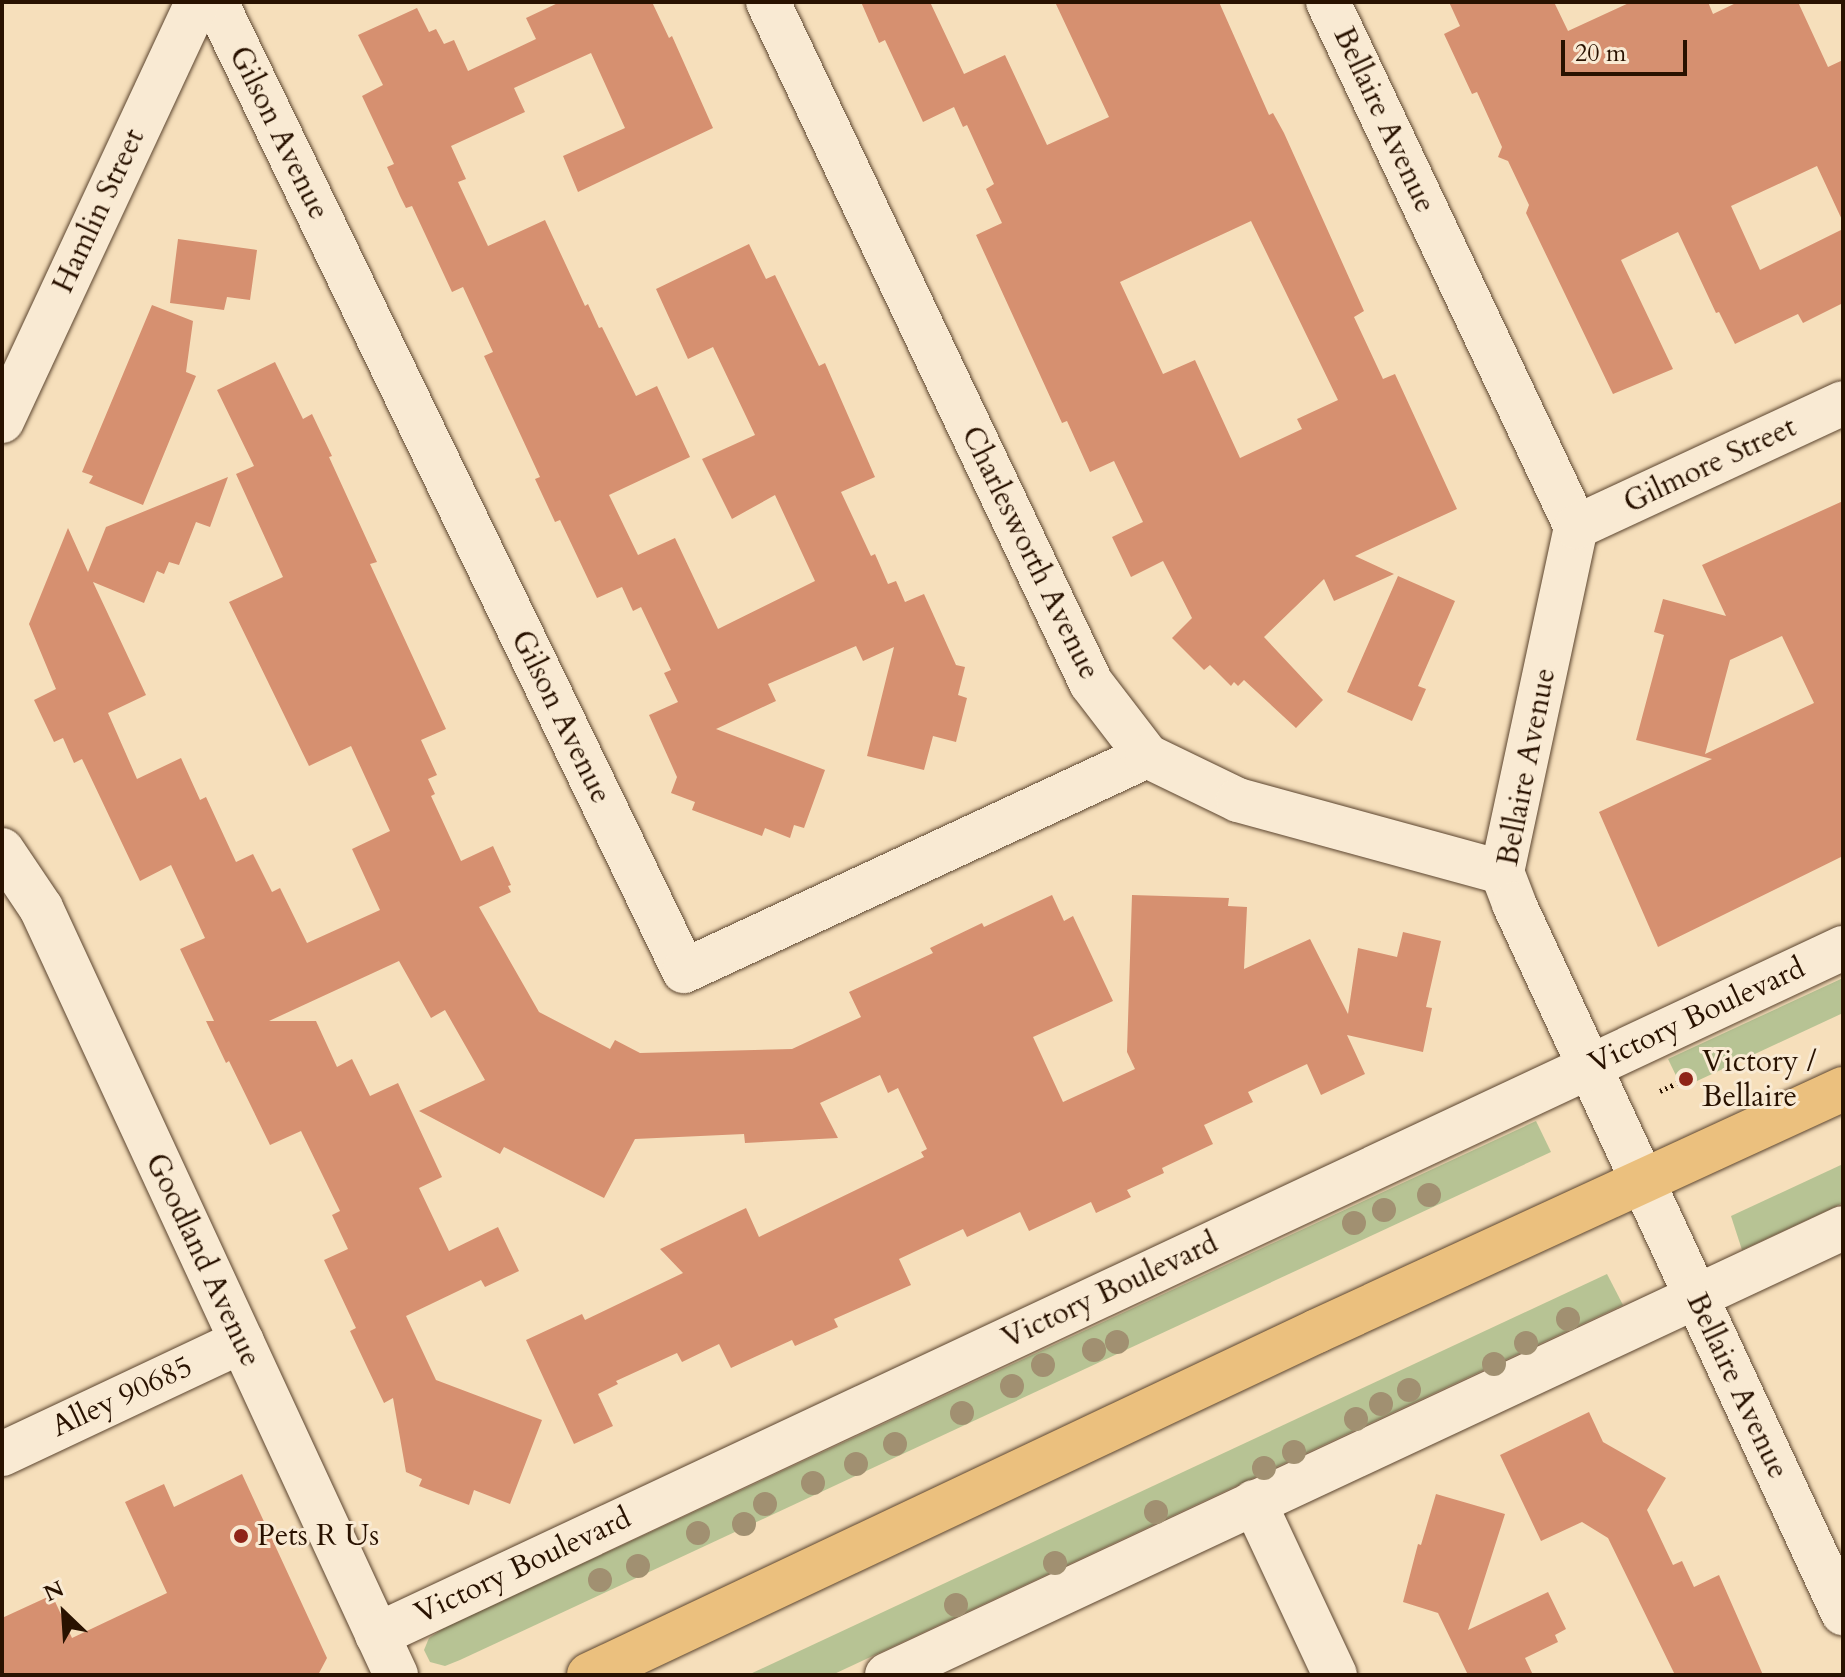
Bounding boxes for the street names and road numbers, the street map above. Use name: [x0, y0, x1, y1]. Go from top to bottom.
street label: Bellaire Avenue: [1325, 21, 1443, 219]
street label: Gilson Avenue: [222, 40, 336, 226]
street label: Hamlin Street: [45, 123, 153, 299]
street label: Gilmore Street: [1618, 409, 1802, 521]
street label: Charlesworth Avenue: [953, 421, 1107, 685]
street label: Gilson Avenue: [504, 624, 618, 810]
street label: Bellaire Avenue: [1490, 665, 1564, 869]
street label: Victory Boulevard: [1583, 950, 1811, 1082]
street label: Goodland Avenue: [138, 1148, 268, 1372]
street label: Victory Boulevard: [996, 1225, 1224, 1357]
street label: Bellaire Avenue: [1678, 1287, 1796, 1485]
street label: Alley 90685: [46, 1349, 198, 1445]
street label: Victory Boulevard: [409, 1500, 637, 1632]

